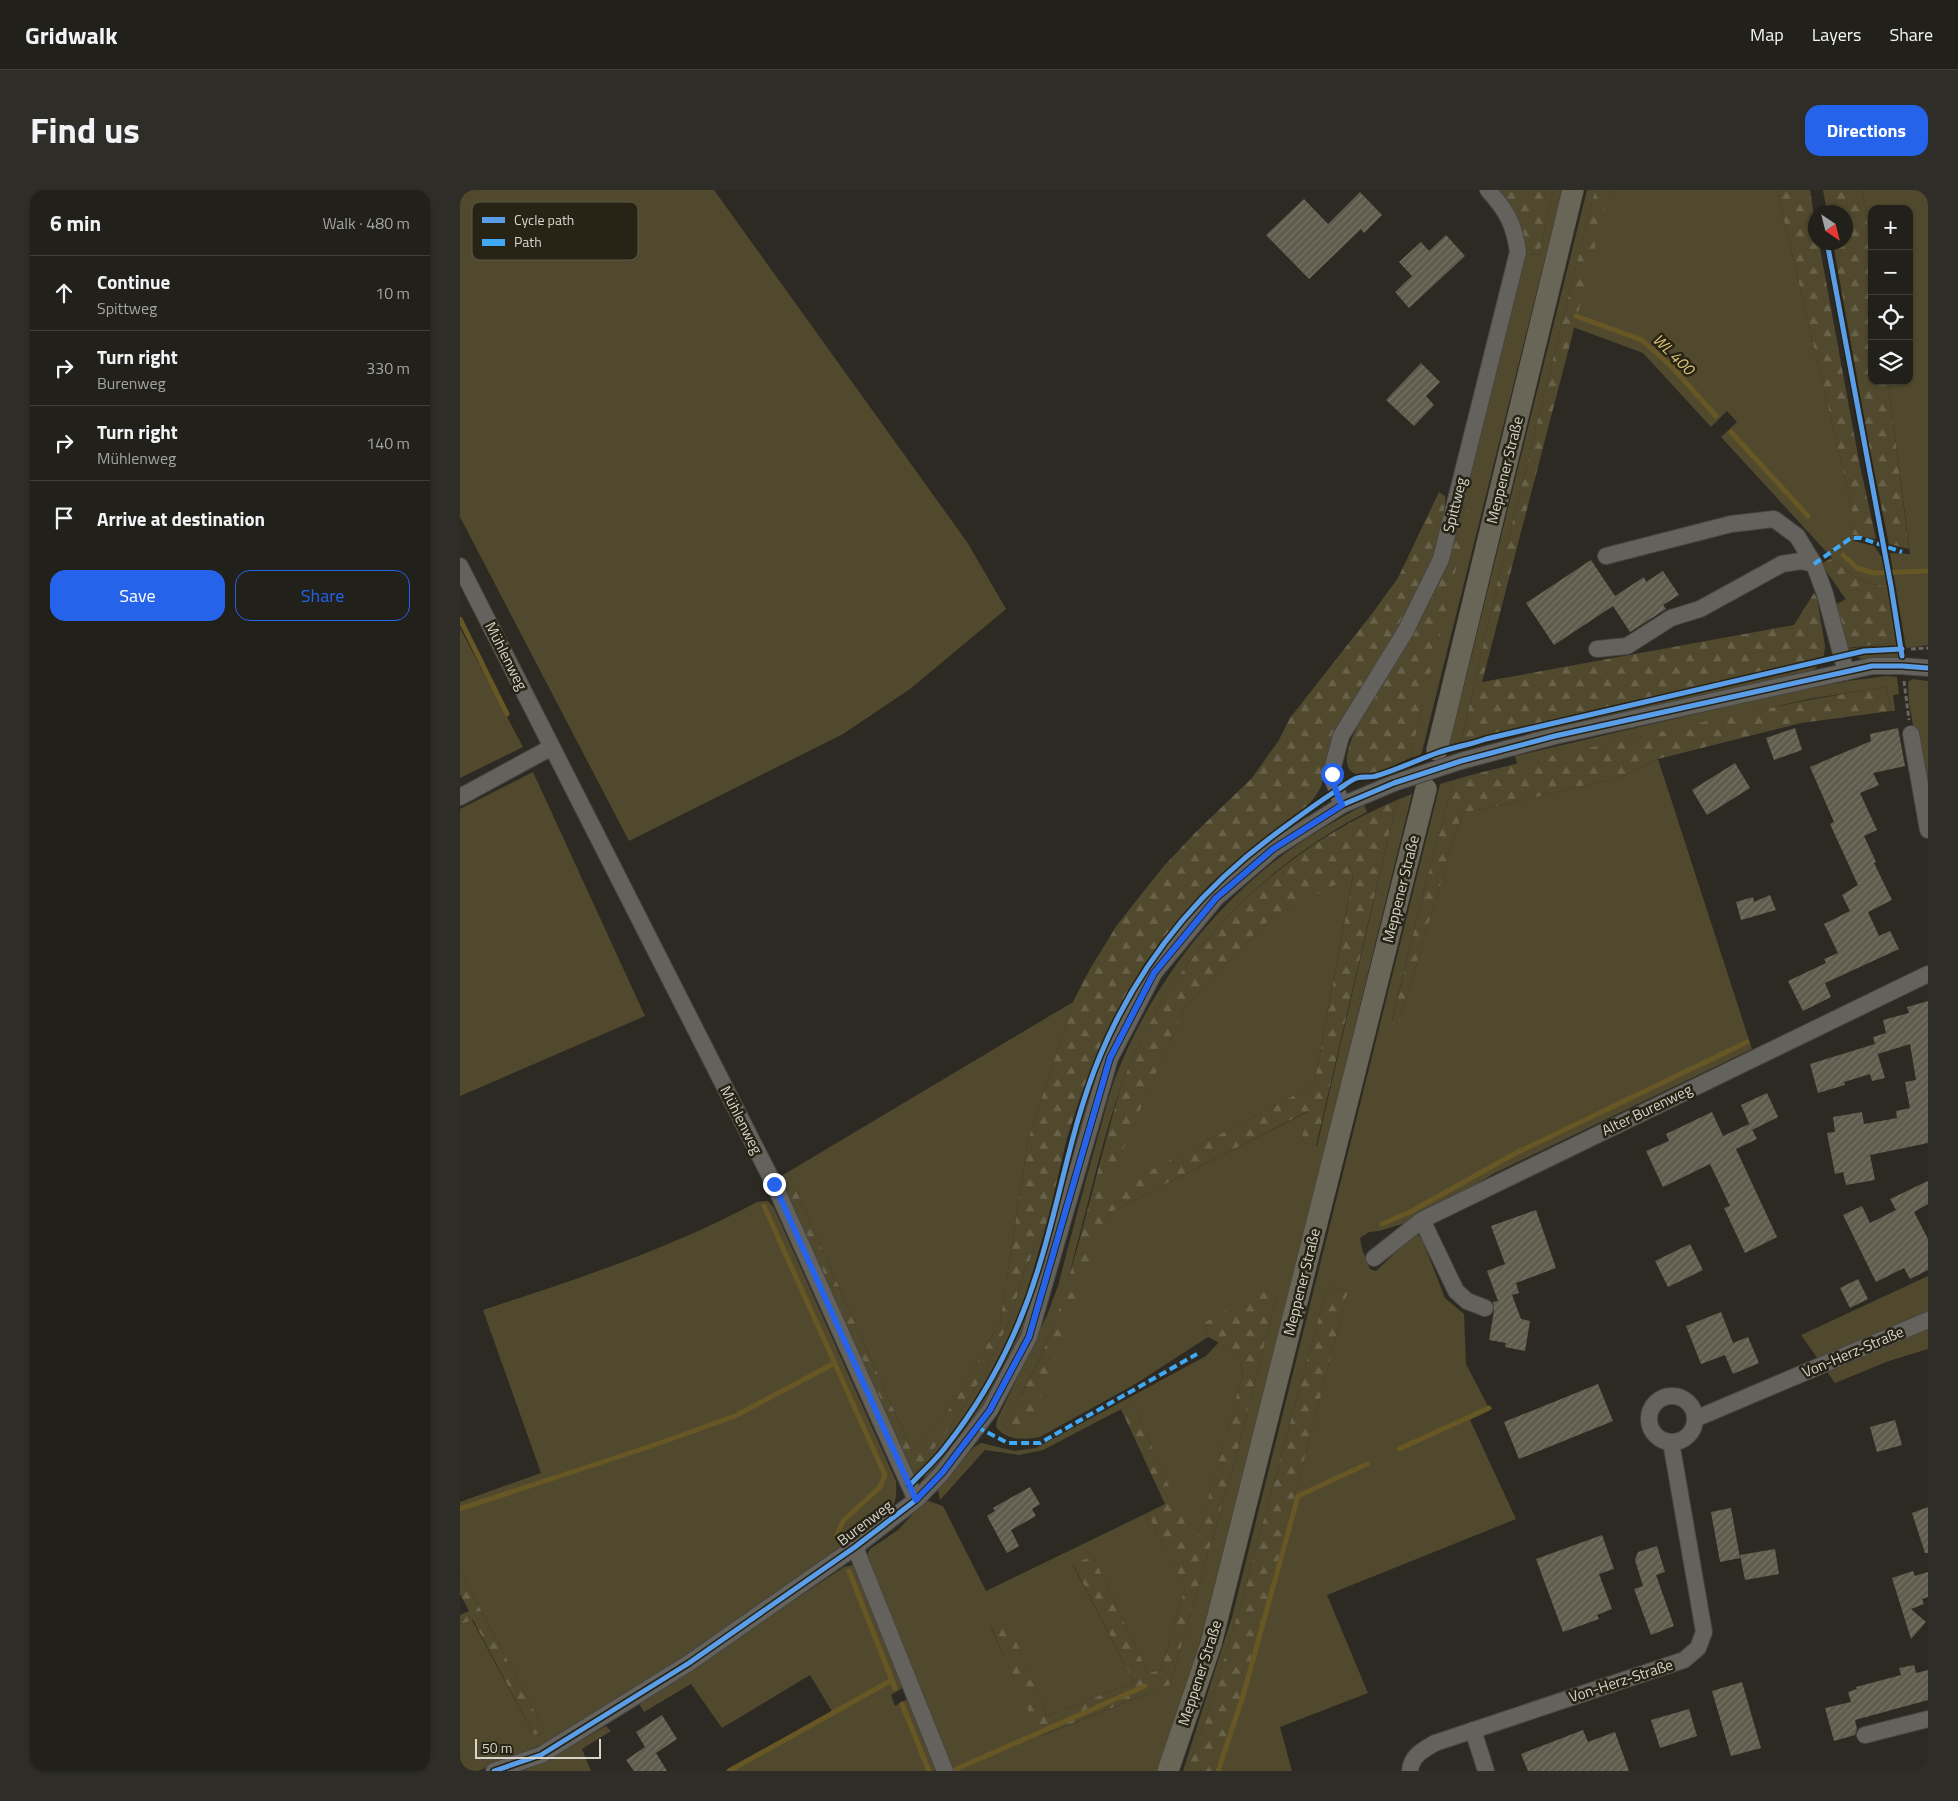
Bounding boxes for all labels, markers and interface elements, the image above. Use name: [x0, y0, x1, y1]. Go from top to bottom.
text: Gridwalk: [25, 17, 118, 53]
text: Map: [1750, 21, 1784, 48]
text: Layers: [1812, 21, 1861, 48]
text: Share: [1889, 21, 1933, 48]
text: Find us: [30, 103, 140, 157]
button: Directions: [1805, 105, 1928, 156]
legend: [472, 202, 638, 260]
north arrow: [1808, 205, 1853, 250]
map controls: [1868, 205, 1913, 385]
button: +: [1868, 205, 1913, 250]
text: 6 min: [50, 207, 101, 239]
text: Cycle path: [514, 209, 574, 230]
text: Walk · 480 m: [322, 211, 410, 235]
text: Path: [514, 231, 542, 252]
button: −: [1868, 250, 1913, 295]
text: Continue: [97, 267, 170, 296]
icon: ahead: [50, 279, 78, 307]
text: 10 m: [375, 281, 410, 305]
button: locate: [1868, 295, 1913, 340]
text: Spittweg: [97, 296, 157, 320]
water label: WL 400: [1647, 328, 1701, 381]
button: layers: [1868, 340, 1913, 385]
text: Turn right: [97, 342, 178, 371]
icon: right: [50, 354, 78, 382]
text: 330 m: [366, 356, 410, 380]
text: Burenweg: [97, 371, 166, 395]
street label: Meppener Straße: [1480, 414, 1529, 526]
text: Turn right: [97, 417, 178, 446]
icon: right: [50, 429, 78, 457]
text: 140 m: [366, 431, 410, 455]
text: Mühlenweg: [97, 446, 176, 470]
street label: Spittweg: [1437, 474, 1473, 535]
icon: arrive: [50, 504, 78, 532]
text: Arrive at destination: [97, 504, 265, 533]
button: Save: [50, 570, 225, 621]
button: Share: [235, 570, 410, 621]
street label: Mühlenweg: [479, 617, 534, 694]
route start: [1321, 763, 1344, 786]
street label: Meppener Straße: [1376, 833, 1425, 945]
street label: Alter Burenweg: [1598, 1078, 1696, 1141]
street label: Mühlenweg: [714, 1081, 769, 1158]
route end: [763, 1173, 786, 1196]
street label: Meppener Straße: [1277, 1226, 1326, 1338]
street label: Von-Herz-Straße: [1798, 1320, 1907, 1383]
street label: Burenweg: [832, 1494, 898, 1551]
street label: Meppener Straße: [1172, 1617, 1227, 1729]
street label: Von-Herz-Straße: [1566, 1653, 1676, 1708]
scale bar: [475, 1736, 601, 1759]
text: 50 m: [482, 1737, 512, 1758]

